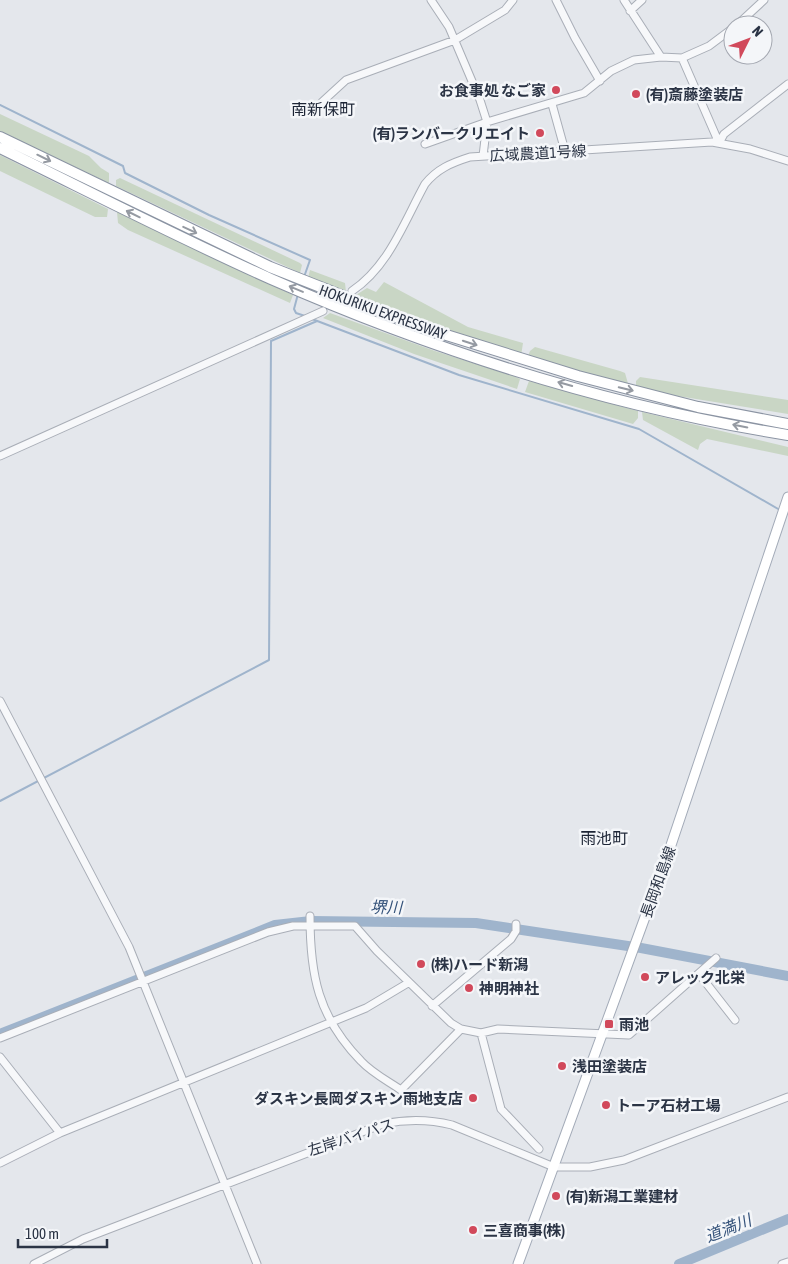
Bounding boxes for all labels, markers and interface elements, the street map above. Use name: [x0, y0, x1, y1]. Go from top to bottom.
north arrow: [723, 15, 773, 65]
text: N: [749, 23, 766, 40]
place label: お食事処 なご家: [439, 82, 546, 99]
marker: お食事処 なご家: [550, 84, 562, 96]
place label: (有)斎藤塗装店: [646, 86, 743, 103]
marker: (有)斎藤塗装店: [630, 88, 642, 100]
district label: 南新保町: [291, 100, 355, 118]
place label: (有)ランバークリエイト: [373, 125, 530, 142]
marker: (有)ランバークリエイト: [534, 127, 546, 139]
street label: 広域農道1号線: [489, 142, 587, 164]
one-way arrow: [36, 154, 51, 164]
one-way arrow: [126, 209, 141, 218]
one-way arrow: [182, 226, 197, 235]
street label: HOKURIKU EXPRESSWAY: [317, 281, 449, 343]
one-way arrow: [289, 284, 304, 294]
one-way arrow: [462, 339, 478, 349]
one-way arrow: [557, 379, 573, 388]
one-way arrow: [618, 384, 634, 394]
one-way arrow: [732, 421, 748, 430]
district label: 雨池町: [580, 829, 628, 847]
street label: 長岡和島線: [637, 844, 679, 920]
water label: 堺川: [370, 898, 404, 916]
place label: (株)ハード新潟: [431, 956, 528, 973]
marker: (株)ハード新潟: [415, 958, 427, 970]
place label: アレック北栄: [655, 969, 745, 986]
marker: アレック北栄: [639, 971, 651, 983]
place label: 神明神社: [478, 980, 539, 997]
marker: 神明神社: [463, 982, 475, 994]
place label: 雨池: [619, 1016, 649, 1033]
marker: 雨池: [603, 1018, 615, 1030]
place label: 浅田塗装店: [572, 1058, 647, 1075]
marker: 浅田塗装店: [556, 1060, 568, 1072]
place label: ダスキン長岡ダスキン雨地支店: [254, 1090, 463, 1107]
marker: ダスキン長岡ダスキン雨地支店: [467, 1092, 479, 1104]
place label: トーア石材工場: [616, 1097, 720, 1114]
marker: トーア石材工場: [600, 1099, 612, 1111]
street label: 左岸バイパス: [306, 1115, 396, 1159]
place label: (有)新潟工業建材: [566, 1188, 678, 1205]
marker: (有)新潟工業建材: [550, 1190, 562, 1202]
water label: 道満川: [702, 1210, 755, 1245]
scale bar: [18, 1216, 106, 1248]
place label: 三喜商事(株): [483, 1222, 565, 1239]
marker: 三喜商事(株): [467, 1224, 479, 1236]
text: 100 m: [25, 1225, 59, 1242]

